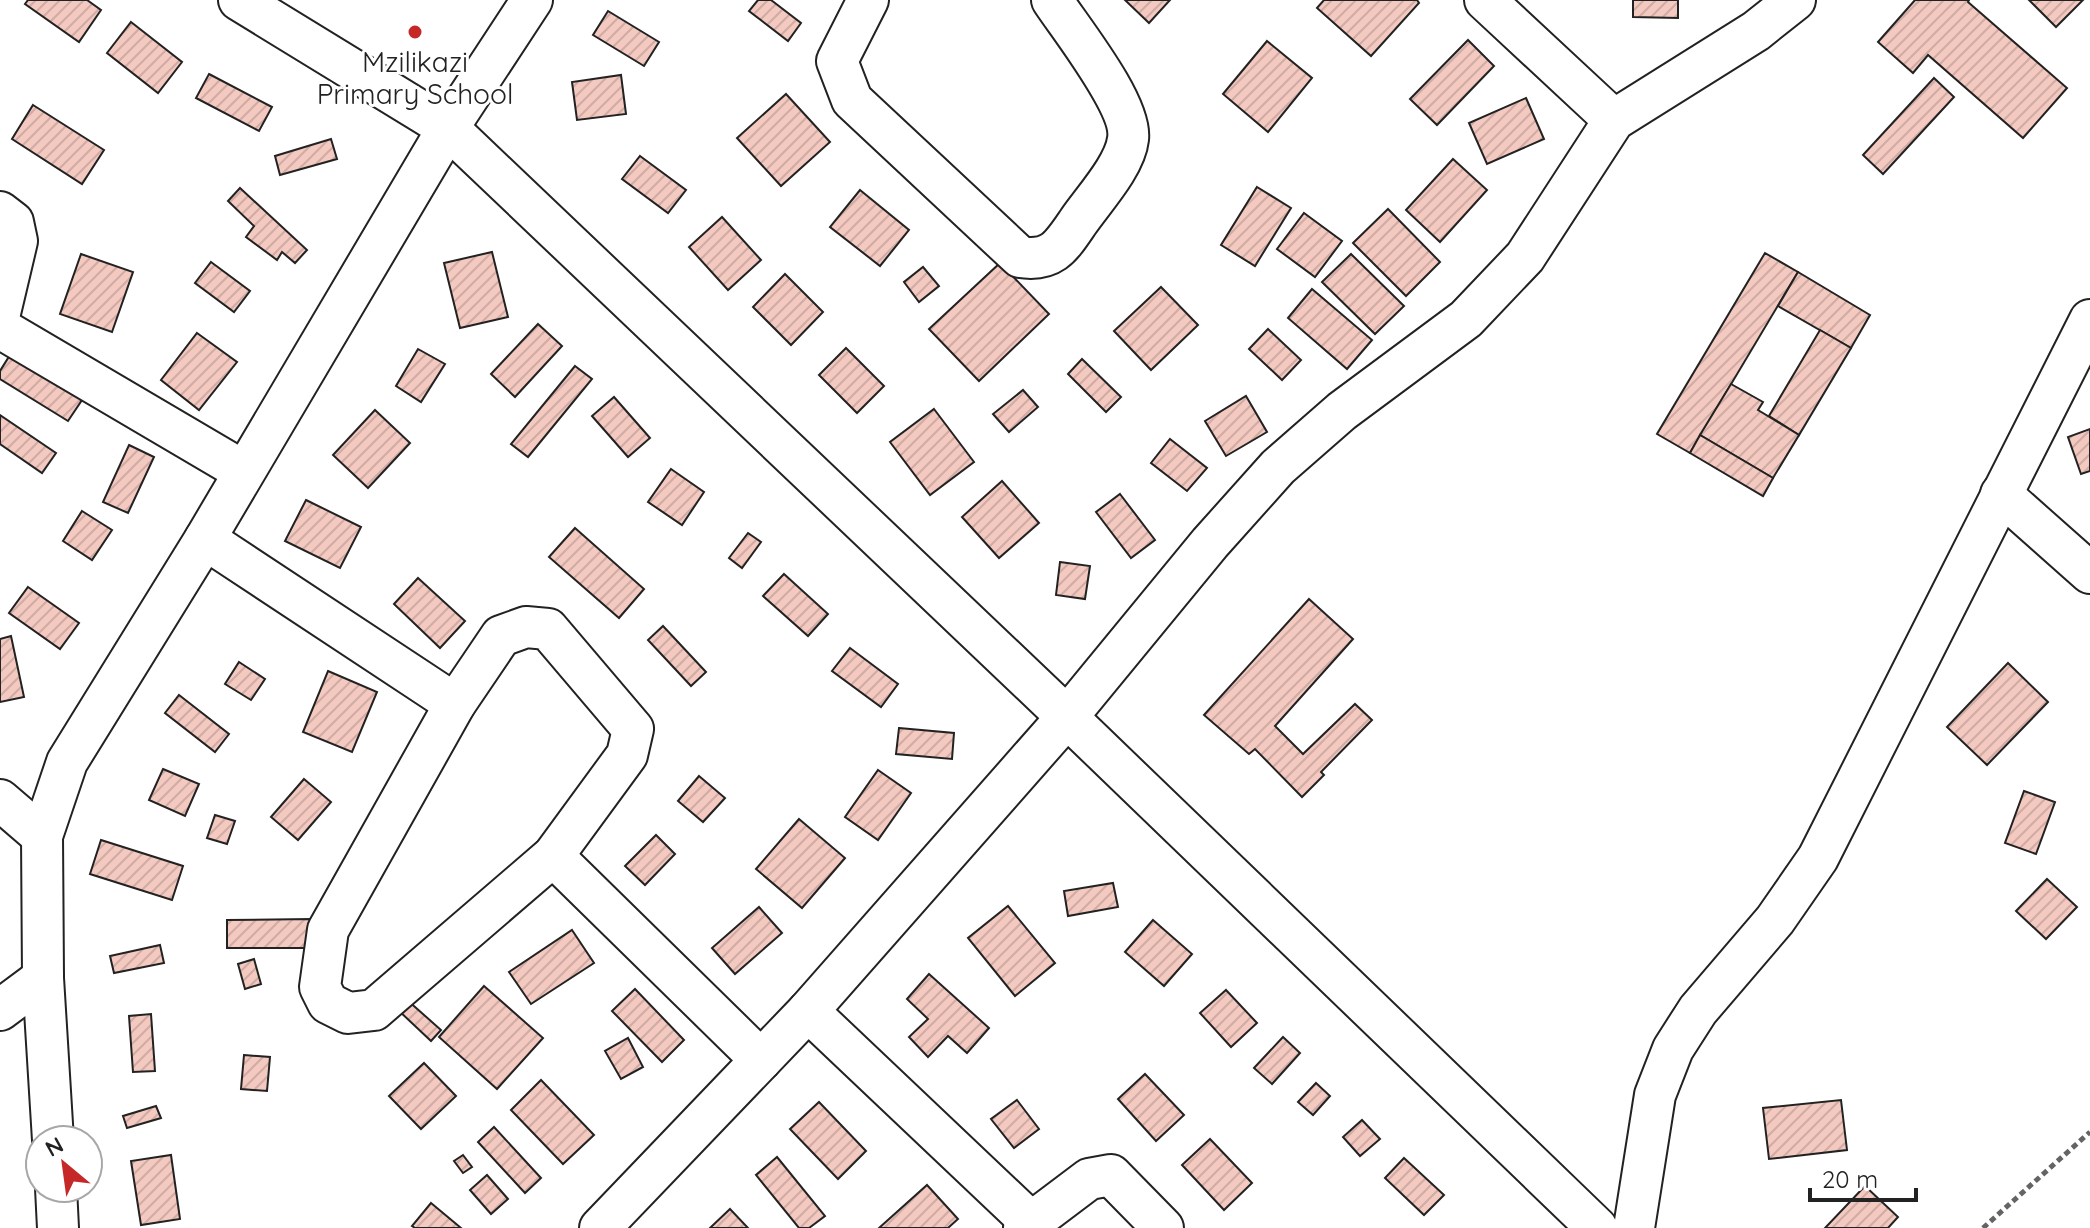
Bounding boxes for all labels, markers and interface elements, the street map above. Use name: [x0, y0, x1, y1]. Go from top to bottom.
marker: Mzilikazi Primary School: [406, 23, 424, 41]
place label: Mzilikazi Primary School: [317, 44, 513, 111]
north arrow: [24, 1124, 104, 1204]
text: N: [40, 1130, 68, 1163]
scale bar: [1810, 1152, 1916, 1202]
text: 20 m: [1822, 1164, 1878, 1194]

